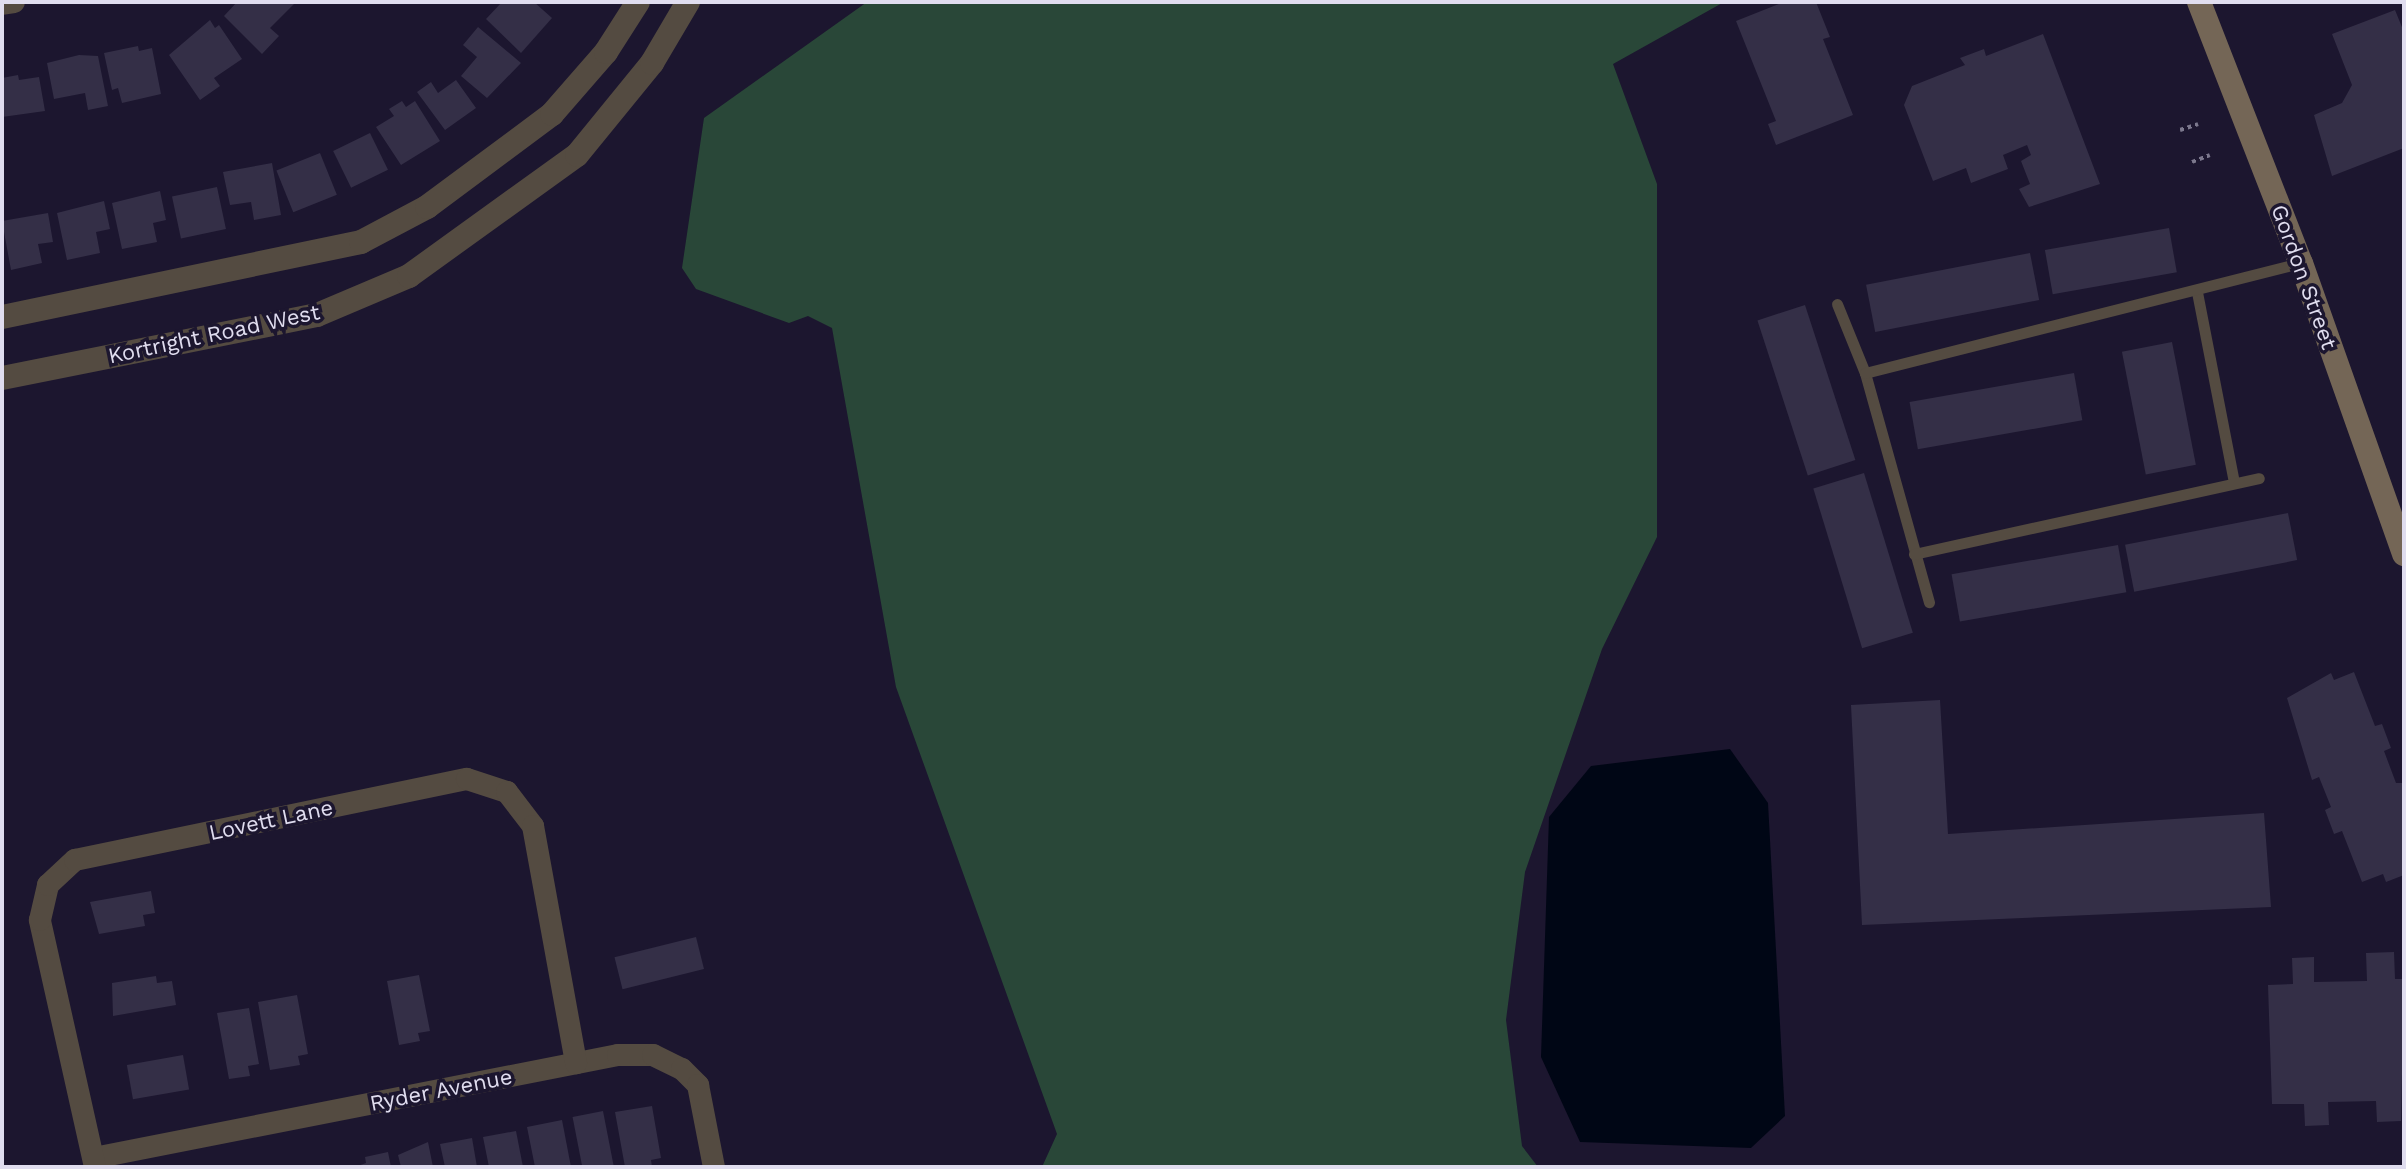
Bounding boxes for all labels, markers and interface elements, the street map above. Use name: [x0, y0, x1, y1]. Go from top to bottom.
street label: Gordon Street: [2266, 201, 2342, 353]
street label: Kortright Road West: [106, 299, 322, 369]
street label: Lovett Lane: [206, 794, 336, 846]
street label: Ryder Avenue: [367, 1063, 515, 1117]

